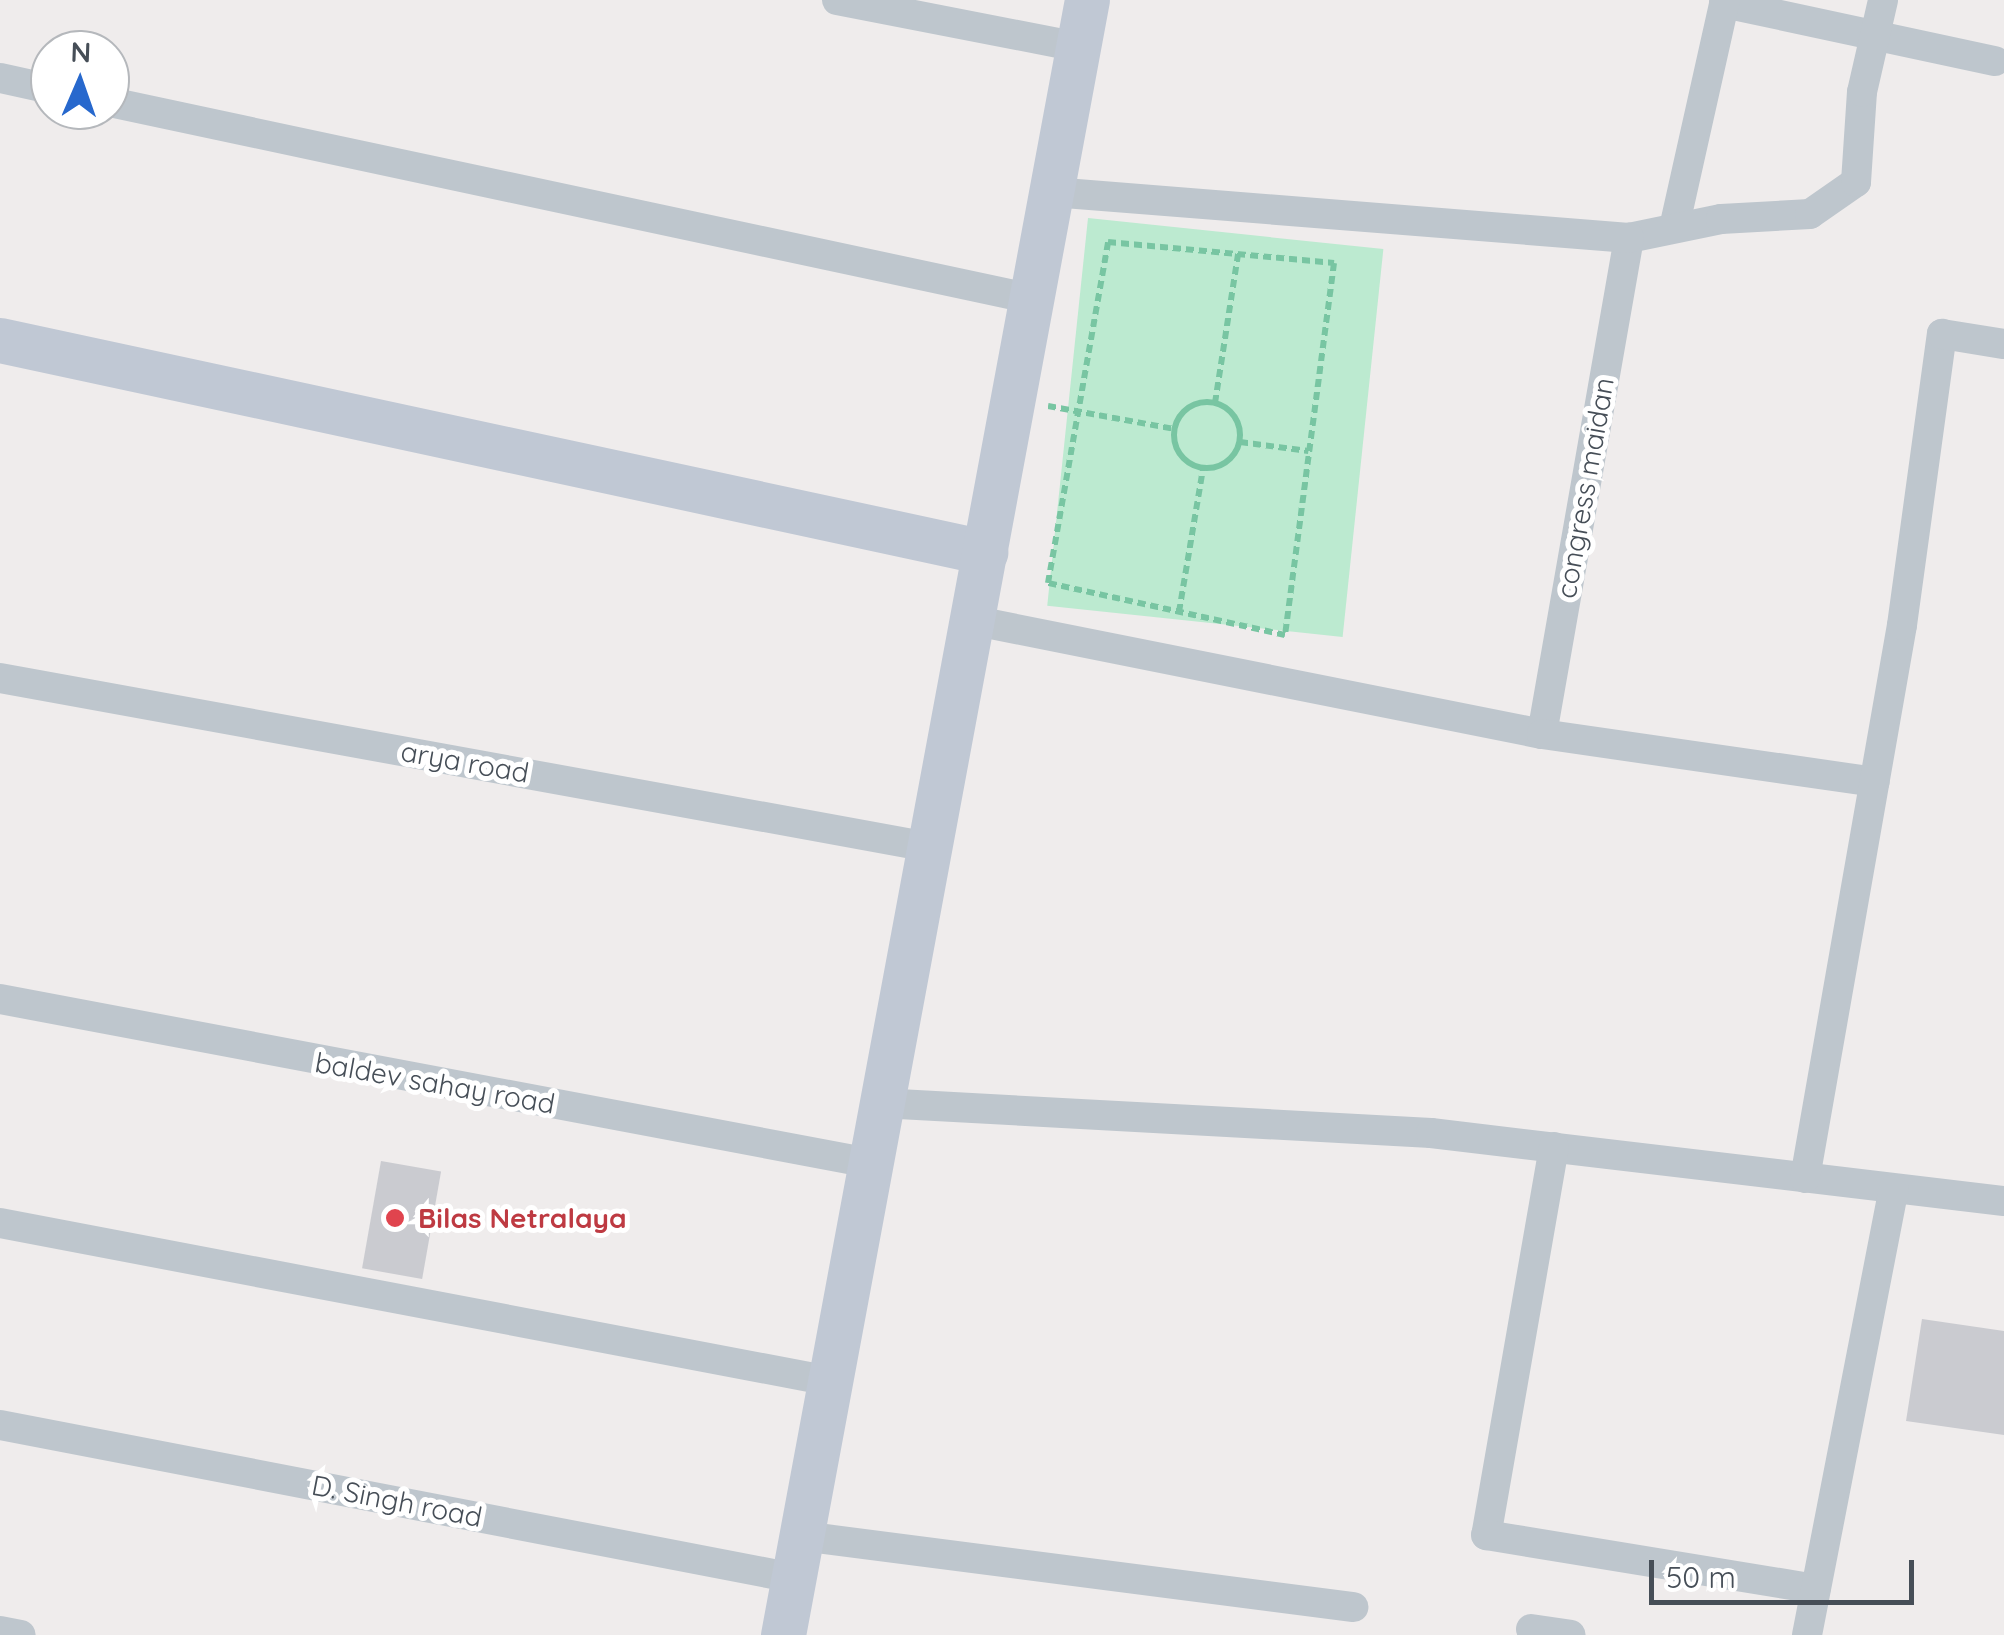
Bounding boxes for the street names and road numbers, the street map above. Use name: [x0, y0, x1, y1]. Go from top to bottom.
street label: congress maidan: [1549, 375, 1621, 601]
street label: arya road: [398, 734, 532, 790]
street label: baldev sahay road: [312, 1045, 558, 1121]
street label: D. Singh road: [309, 1468, 485, 1534]

